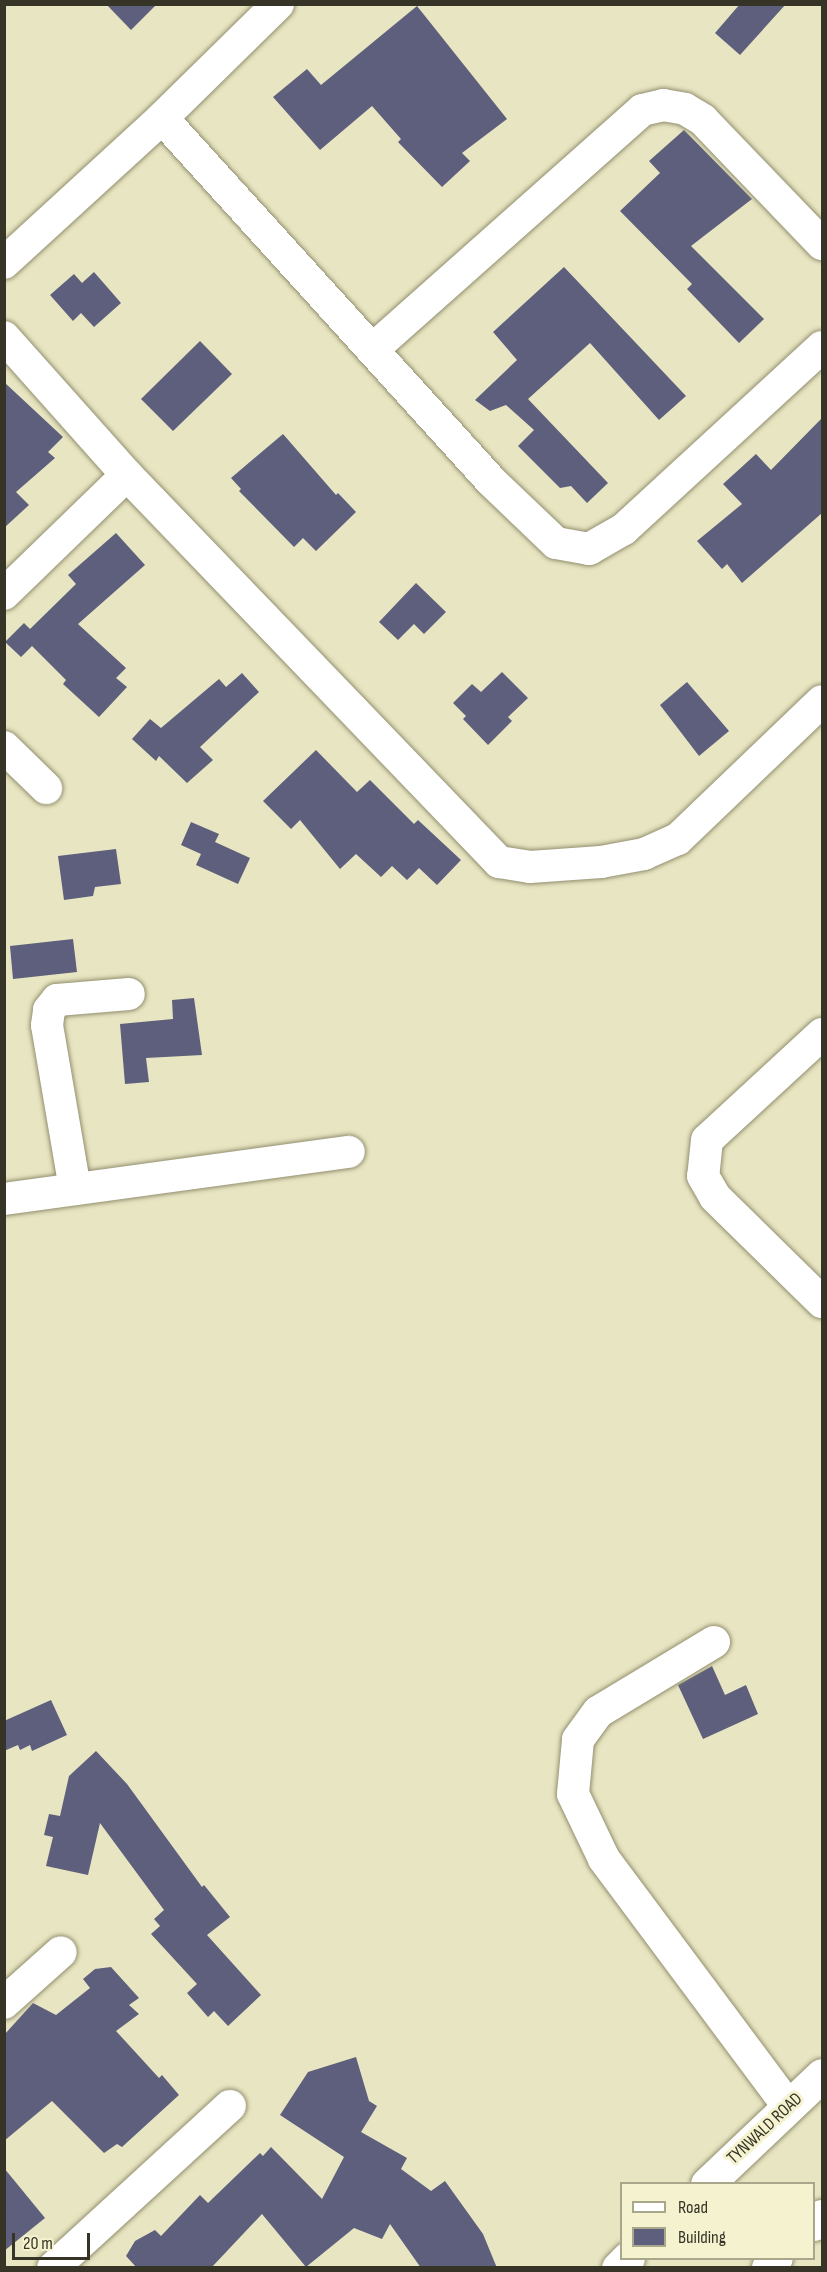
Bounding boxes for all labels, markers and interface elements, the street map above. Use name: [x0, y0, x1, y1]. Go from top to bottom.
street label: TYNWALD ROAD: [723, 2089, 807, 2169]
legend: [620, 2182, 815, 2260]
text: Road: [678, 2197, 708, 2218]
scale bar: [15, 2221, 93, 2259]
text: Building: [678, 2227, 726, 2248]
text: 20 m: [23, 2233, 53, 2254]

